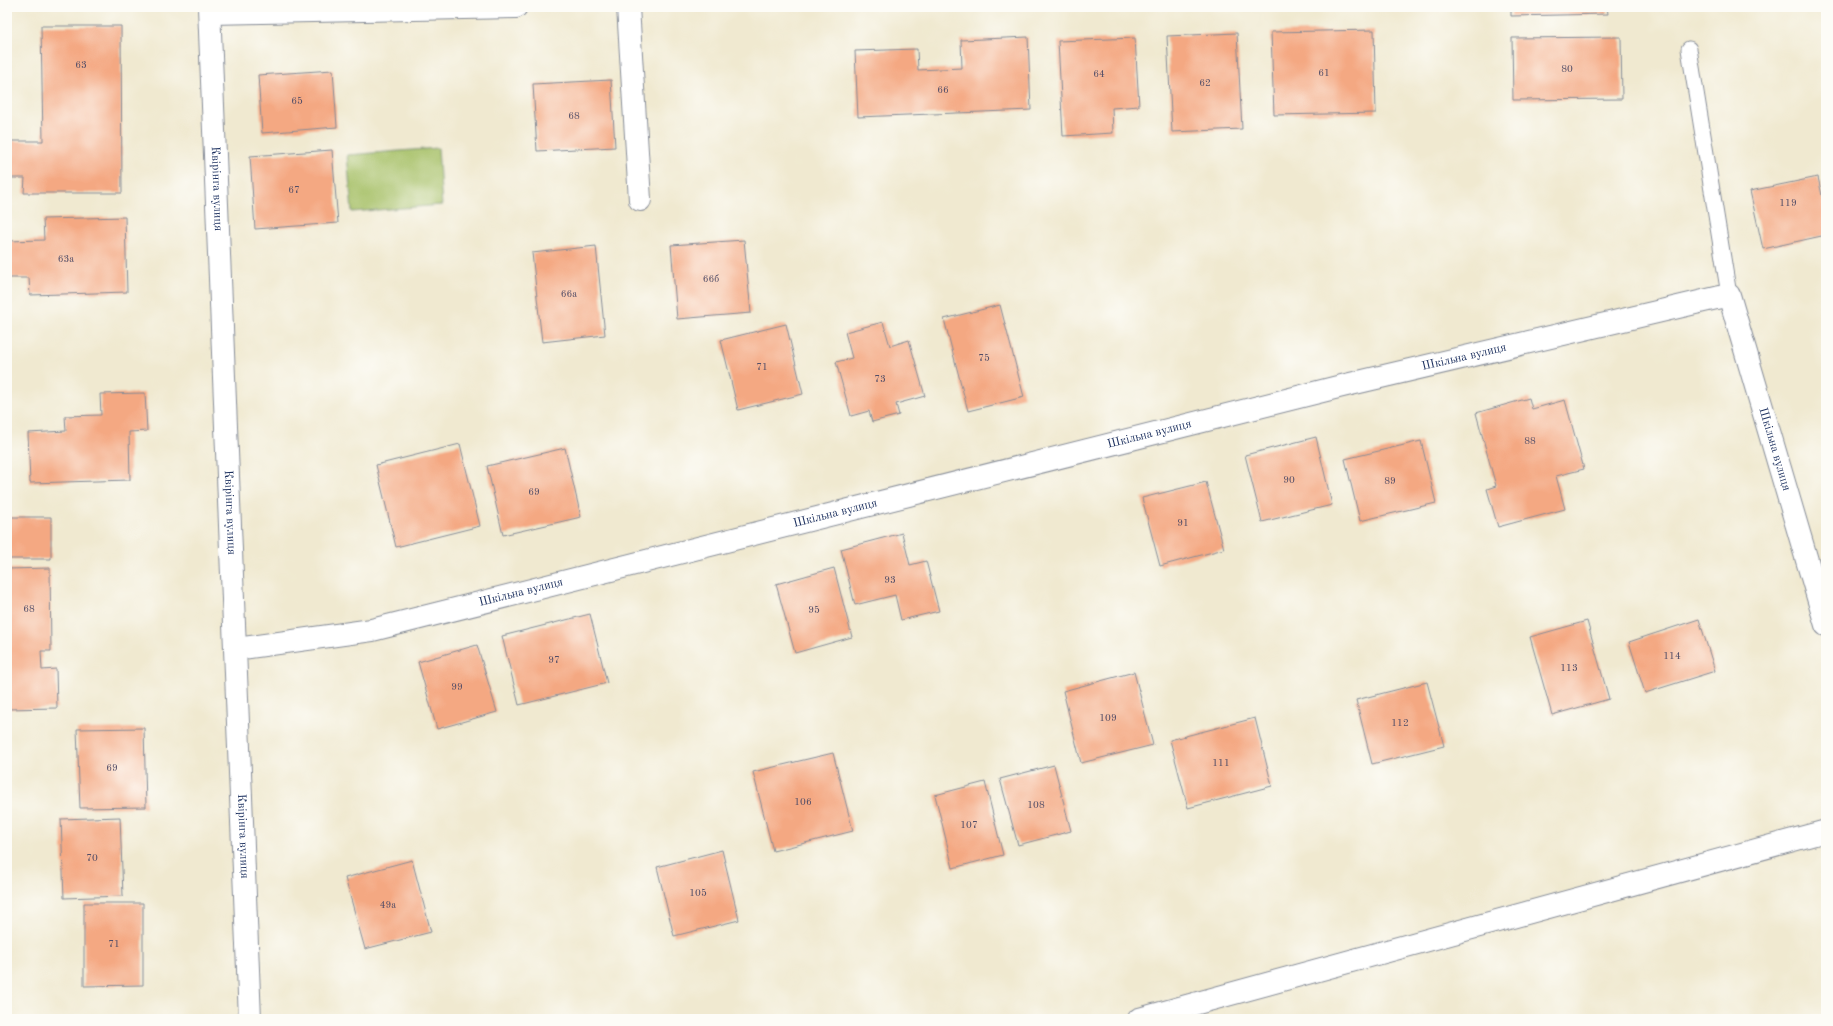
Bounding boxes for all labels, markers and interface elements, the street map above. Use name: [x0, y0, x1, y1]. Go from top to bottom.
house number: 63: [75, 60, 87, 70]
house number: 80: [1561, 64, 1573, 74]
house number: 61: [1318, 68, 1330, 78]
house number: 64: [1093, 69, 1105, 79]
house number: 62: [1199, 78, 1211, 88]
house number: 66: [937, 85, 949, 95]
house number: 65: [291, 96, 303, 106]
house number: 68: [568, 111, 580, 121]
street label: Квірінга вулиця: [209, 146, 224, 231]
house number: 67: [288, 185, 300, 195]
house number: 119: [1779, 198, 1797, 208]
house number: 63а: [58, 254, 74, 264]
house number: 66б: [703, 274, 719, 284]
house number: 66а: [561, 289, 577, 299]
street label: Шкільна вулиця: [1421, 342, 1507, 373]
house number: 75: [978, 353, 990, 363]
house number: 71: [756, 362, 768, 372]
house number: 73: [874, 374, 886, 384]
street label: Шкільна вулиця: [1756, 406, 1792, 492]
street label: Шкільна вулиця: [1106, 418, 1193, 451]
house number: 88: [1524, 436, 1536, 446]
street label: Квірінга вулиця: [222, 470, 237, 555]
house number: 90: [1283, 475, 1295, 485]
house number: 89: [1384, 476, 1396, 486]
house number: 69: [528, 487, 540, 497]
street label: Шкільна вулиця: [792, 497, 879, 530]
house number: 91: [1177, 518, 1189, 528]
house number: 93: [884, 575, 896, 585]
street label: Шкільна вулиця: [478, 576, 564, 609]
house number: 68: [23, 604, 35, 614]
house number: 95: [808, 605, 820, 615]
house number: 114: [1663, 651, 1681, 661]
house number: 97: [548, 655, 560, 665]
house number: 113: [1560, 663, 1578, 673]
house number: 99: [451, 682, 463, 692]
house number: 109: [1099, 713, 1117, 723]
house number: 112: [1391, 718, 1409, 728]
house number: 111: [1212, 758, 1230, 768]
house number: 69: [106, 763, 118, 773]
street label: Квірінга вулиця: [235, 794, 250, 879]
house number: 106: [794, 797, 812, 807]
house number: 108: [1027, 800, 1045, 810]
house number: 107: [960, 820, 978, 830]
house number: 70: [86, 853, 98, 863]
house number: 105: [689, 888, 707, 898]
house number: 49а: [380, 900, 396, 910]
house number: 71: [108, 939, 120, 949]

